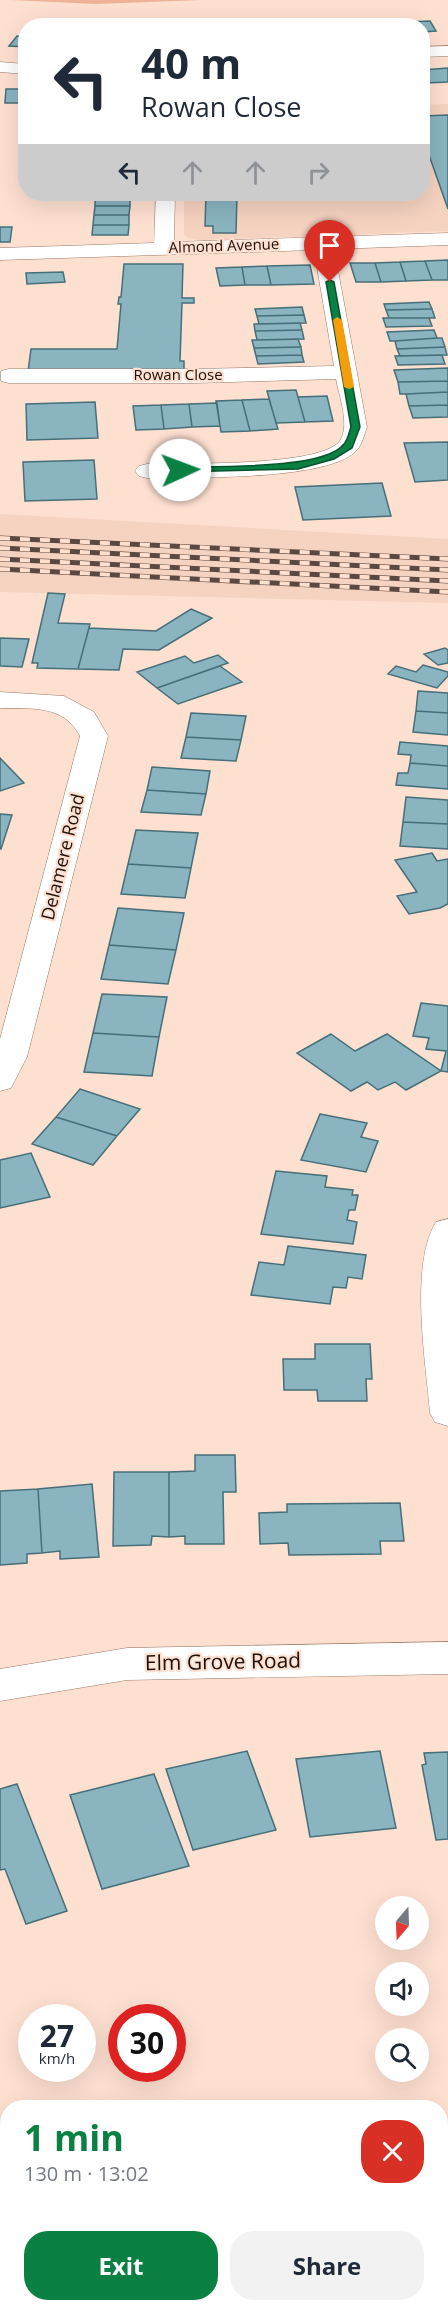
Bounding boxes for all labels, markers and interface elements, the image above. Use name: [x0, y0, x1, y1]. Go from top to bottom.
text: 40 m: [141, 34, 241, 91]
icon: left: [42, 42, 120, 120]
text: Rowan Close: [141, 88, 302, 125]
icon: left: [113, 156, 146, 189]
icon: ahead: [176, 156, 209, 189]
icon: ahead: [239, 156, 272, 189]
icon: right: [302, 156, 335, 189]
pin: [304, 220, 355, 282]
icon: arrive: [313, 229, 346, 262]
street label: Almond Avenue: [168, 233, 280, 257]
street label: Rowan Close: [133, 364, 223, 384]
position arrow: [148, 438, 212, 502]
street label: Delamere Road: [35, 791, 89, 923]
street label: Elm Grove Road: [145, 1646, 301, 1676]
north arrow: [375, 1896, 429, 1950]
map controls: [375, 1896, 429, 2082]
button: sound: [375, 1962, 429, 2016]
speed limit sign: 30: [108, 2004, 186, 2082]
text: 27: [40, 2015, 74, 2056]
button: search: [375, 2028, 429, 2082]
text: km/h: [39, 2048, 75, 2068]
text: 1 min: [24, 2113, 124, 2162]
button: close: [361, 2120, 424, 2183]
text: 130 m · 13:02: [24, 2160, 149, 2187]
button: Exit: [24, 2231, 218, 2300]
button: Share: [230, 2231, 424, 2300]

